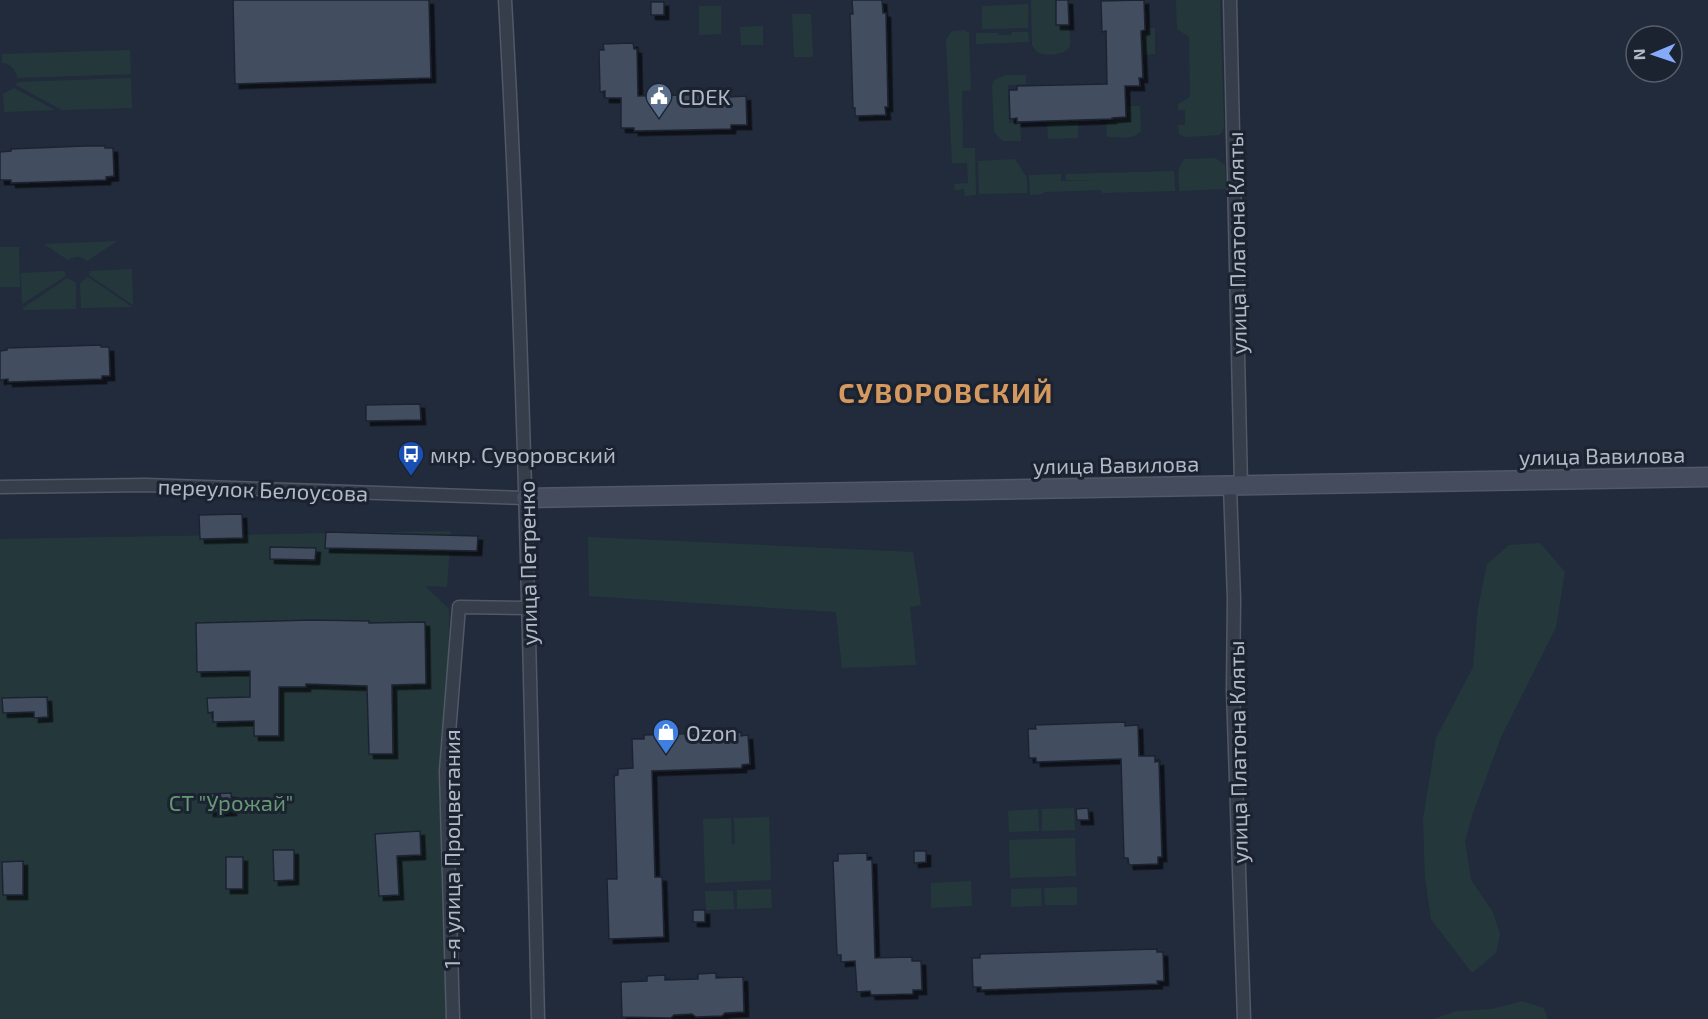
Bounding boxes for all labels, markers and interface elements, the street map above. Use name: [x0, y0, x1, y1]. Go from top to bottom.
north arrow: [1624, 24, 1684, 84]
text: N: [1629, 48, 1648, 61]
public building icon: CDEK: [644, 81, 674, 119]
place label: CDEK: [678, 83, 730, 109]
street label: улица Платона Кляты: [1221, 131, 1252, 355]
district label: СУВОРОВСКИЙ: [838, 375, 1054, 409]
bus stop icon: мкр. Суворовский: [396, 439, 426, 477]
place label: мкр. Суворовский: [430, 441, 616, 468]
street label: улица Вавилова: [1519, 441, 1685, 470]
street label: улица Вавилова: [1033, 450, 1199, 479]
street label: переулок Белоусова: [157, 472, 369, 507]
street label: улица Петренко: [513, 480, 542, 646]
street label: улица Платона Кляты: [1222, 640, 1253, 864]
shop icon: Ozon: [651, 717, 681, 755]
place label: Ozon: [686, 719, 737, 745]
street label: 1-я улица Процветания: [438, 729, 465, 969]
park label: СТ "Урожай": [169, 789, 293, 815]

